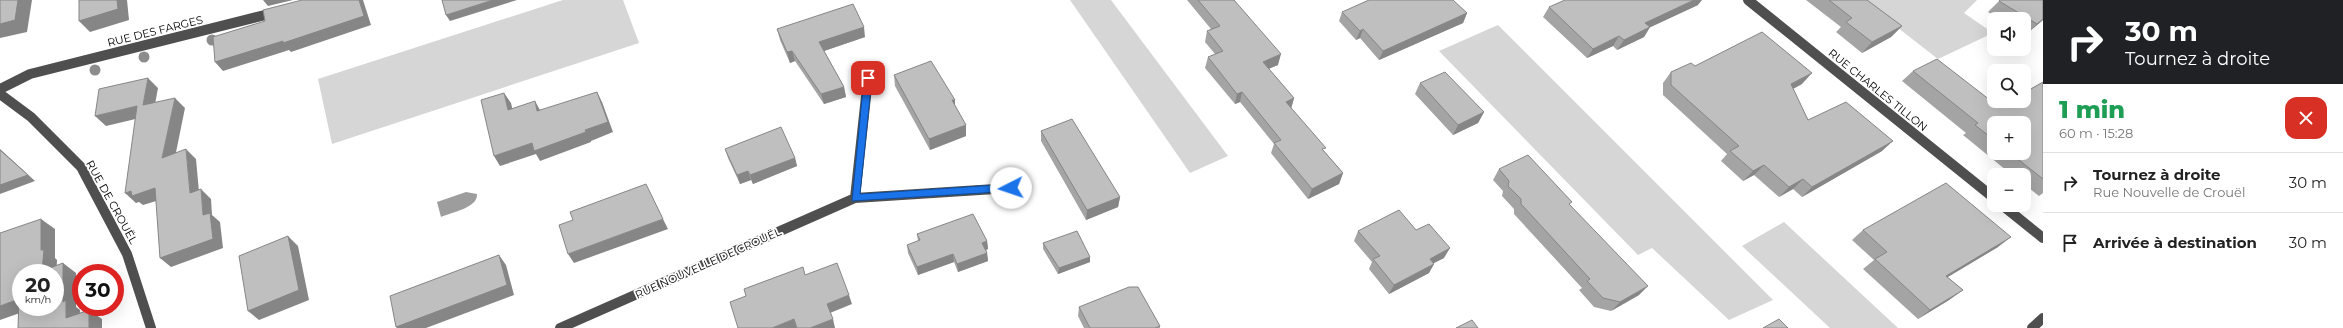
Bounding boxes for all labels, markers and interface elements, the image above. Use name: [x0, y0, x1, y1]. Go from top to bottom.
street label: RUE DES FARGES: [106, 12, 204, 50]
map controls: [1987, 12, 2031, 212]
button: sound: [1987, 12, 2031, 56]
text: 30 m: [2125, 14, 2198, 48]
icon: right: [2059, 16, 2111, 68]
street label: RUE CHARLES TILLON: [1826, 46, 1930, 134]
text: Tournez à droite: [2125, 48, 2270, 70]
pin: [851, 61, 885, 95]
button: search: [1987, 64, 2031, 108]
icon: arrive: [857, 67, 879, 89]
text: 1 min: [2059, 95, 2125, 124]
button: close: [2285, 97, 2327, 139]
button: +: [1987, 116, 2031, 160]
text: 60 m · 15:28: [2059, 125, 2133, 141]
street label: RUE DE CROUËL: [83, 158, 141, 247]
text: Tournez à droite: [2093, 165, 2221, 184]
position arrow: [990, 167, 1032, 209]
button: −: [1987, 168, 2031, 212]
icon: right: [2059, 172, 2081, 194]
text: 30 m: [2289, 173, 2327, 192]
text: Rue Nouvelle de Crouël: [2093, 184, 2245, 200]
street label: RUE NOUVELLE DE CROUËL: [633, 224, 784, 302]
icon: arrive: [2059, 232, 2081, 254]
text: Arrivée à destination: [2093, 233, 2257, 252]
text: 30 m: [2289, 233, 2327, 252]
speed limit sign: 30: [72, 264, 124, 316]
text: 20: [25, 273, 51, 297]
text: km/h: [25, 293, 51, 306]

